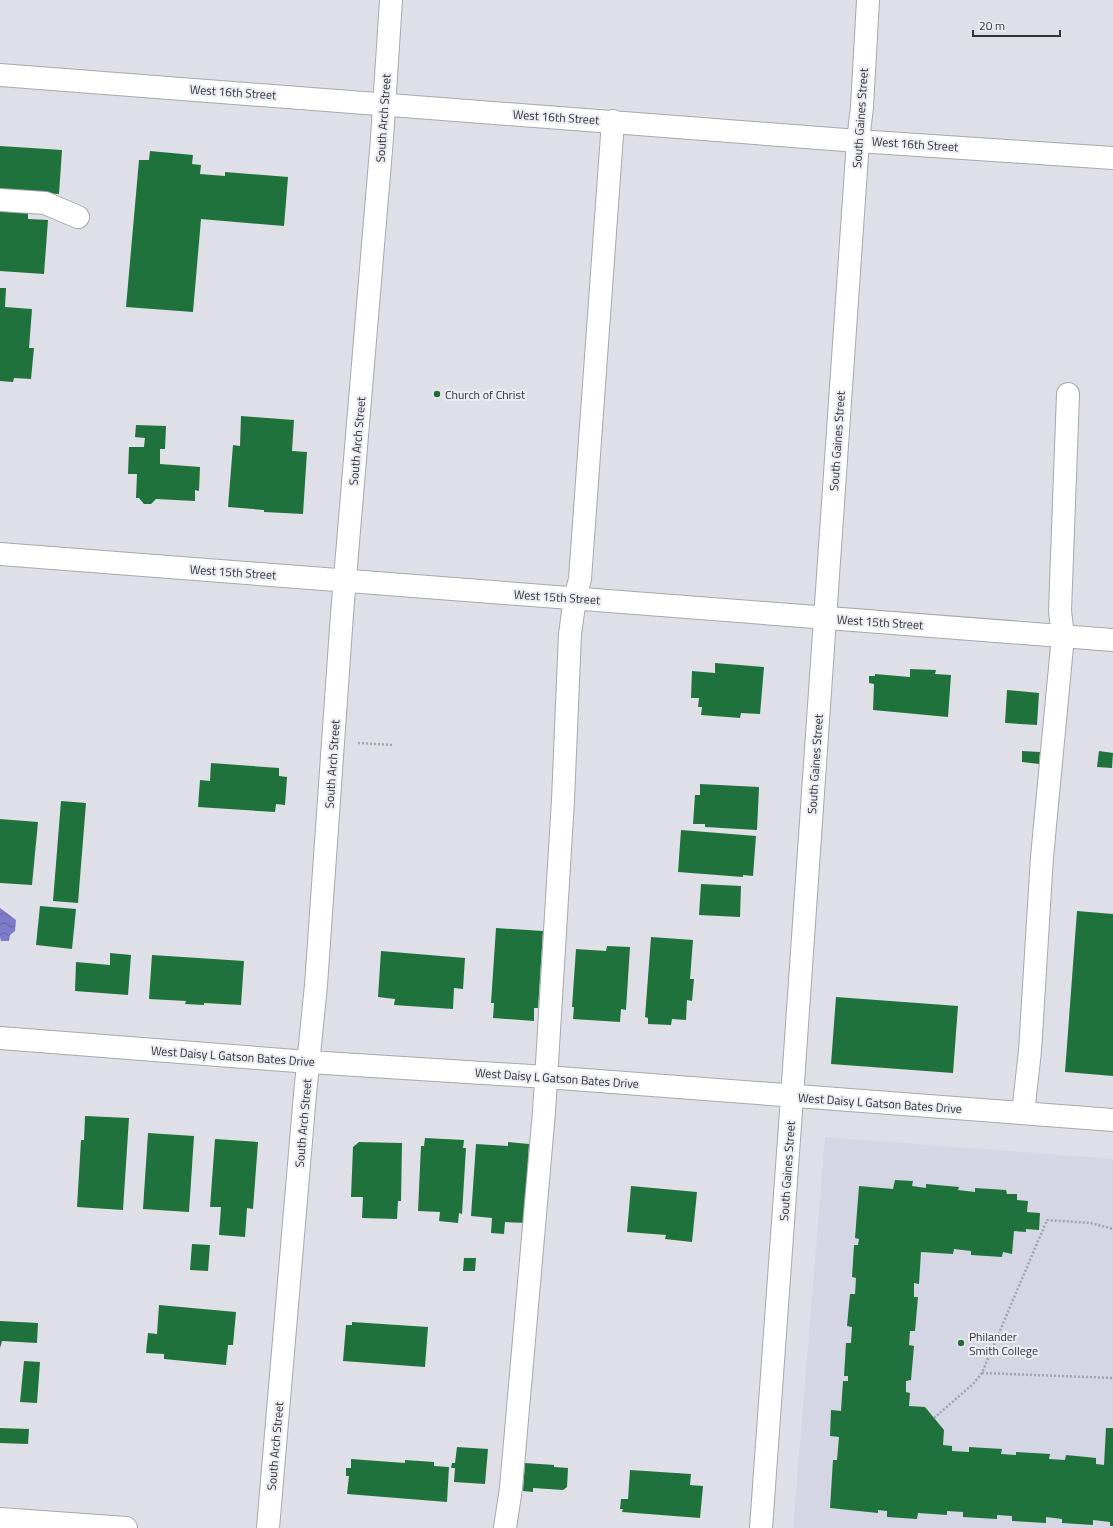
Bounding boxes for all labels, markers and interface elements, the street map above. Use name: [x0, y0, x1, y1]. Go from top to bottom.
scale bar: [973, 12, 1060, 38]
text: 20 m: [979, 16, 1005, 35]
street label: South Gaines Street: [847, 67, 873, 169]
street label: South Arch Street: [370, 72, 396, 163]
street label: West 16th Street: [189, 80, 278, 105]
street label: West 16th Street: [512, 105, 601, 130]
street label: West 16th Street: [871, 132, 960, 157]
place label: Church of Christ: [445, 385, 526, 404]
marker: Church of Christ: [432, 389, 442, 399]
street label: South Gaines Street: [824, 390, 850, 492]
street label: South Arch Street: [344, 395, 370, 486]
street label: West 15th Street: [189, 560, 278, 585]
street label: West 15th Street: [513, 585, 602, 610]
street label: West 15th Street: [836, 610, 925, 635]
street label: South Gaines Street: [802, 713, 828, 815]
street label: South Arch Street: [319, 718, 345, 809]
street label: West Daisy L Gatson Bates Drive: [150, 1041, 316, 1071]
street label: West Daisy L Gatson Bates Drive: [474, 1063, 640, 1093]
street label: South Arch Street: [290, 1077, 316, 1168]
street label: West Daisy L Gatson Bates Drive: [797, 1088, 963, 1118]
street label: South Gaines Street: [774, 1120, 800, 1222]
place label: Philander Smith College: [969, 1327, 1038, 1360]
marker: Philander Smith College: [956, 1338, 966, 1348]
street label: South Arch Street: [262, 1400, 288, 1491]

